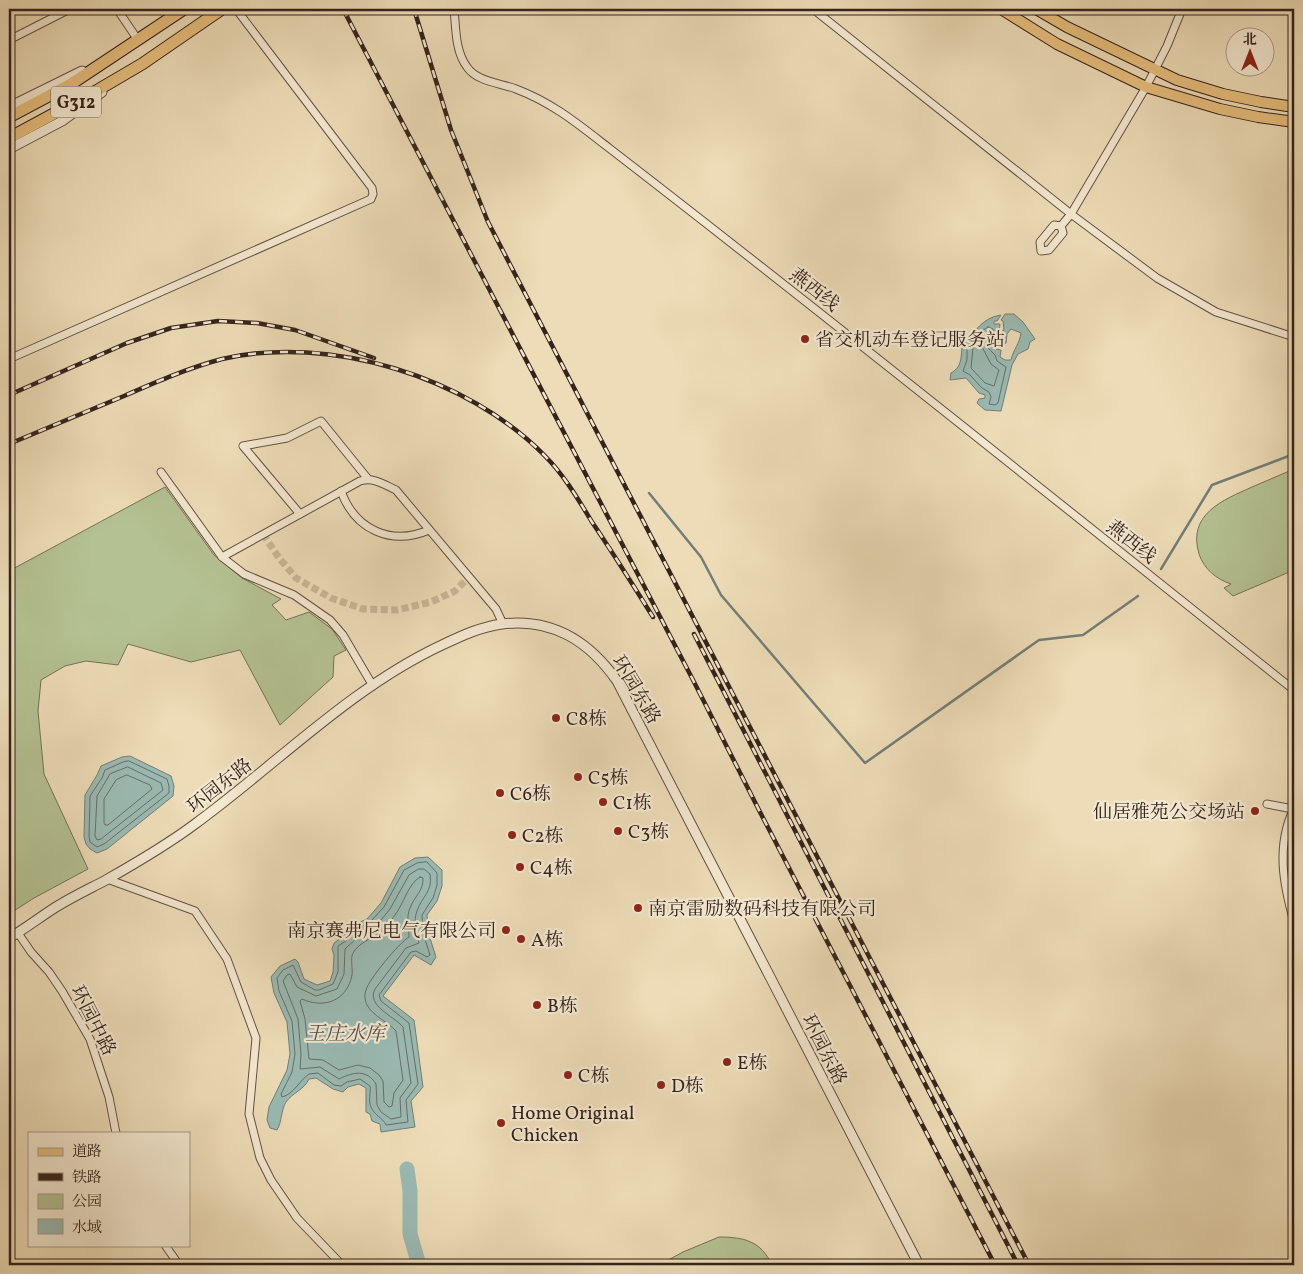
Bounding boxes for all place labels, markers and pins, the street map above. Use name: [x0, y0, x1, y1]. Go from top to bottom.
place label: 省交机动车登记服务站: [815, 328, 1005, 354]
marker: 省交机动车登记服务站: [799, 333, 811, 345]
place label: C8栋: [566, 707, 607, 733]
marker: C8栋: [550, 712, 562, 724]
place label: C5栋: [588, 766, 629, 792]
marker: C5栋: [572, 771, 584, 783]
place label: C6栋: [510, 782, 551, 808]
marker: C6栋: [494, 787, 506, 799]
place label: C1栋: [613, 791, 652, 817]
marker: C1栋: [597, 796, 609, 808]
place label: 仙居雅苑公交场站: [1093, 800, 1245, 826]
marker: 仙居雅苑公交场站: [1249, 805, 1261, 817]
place label: C3栋: [628, 820, 669, 846]
place label: C2栋: [522, 824, 564, 850]
marker: C3栋: [612, 825, 624, 837]
marker: C2栋: [506, 829, 518, 841]
place label: C4栋: [530, 856, 573, 882]
marker: C4栋: [514, 861, 526, 873]
place label: 南京雷励数码科技有限公司: [648, 897, 876, 923]
marker: 南京雷励数码科技有限公司: [632, 902, 644, 914]
place label: 南京赛弗尼电气有限公司: [287, 919, 496, 945]
marker: 南京赛弗尼电气有限公司: [500, 924, 512, 936]
place label: A栋: [531, 928, 563, 954]
marker: A栋: [515, 933, 527, 945]
place label: B栋: [547, 994, 578, 1020]
marker: B栋: [531, 999, 543, 1011]
place label: E栋: [737, 1051, 767, 1077]
marker: E栋: [721, 1056, 733, 1068]
place label: C栋: [578, 1064, 609, 1090]
marker: C栋: [562, 1069, 574, 1081]
place label: D栋: [671, 1074, 704, 1100]
marker: D栋: [655, 1079, 667, 1091]
place label: Home Original Chicken: [511, 1101, 635, 1149]
marker: Home Original Chicken: [495, 1117, 507, 1129]

